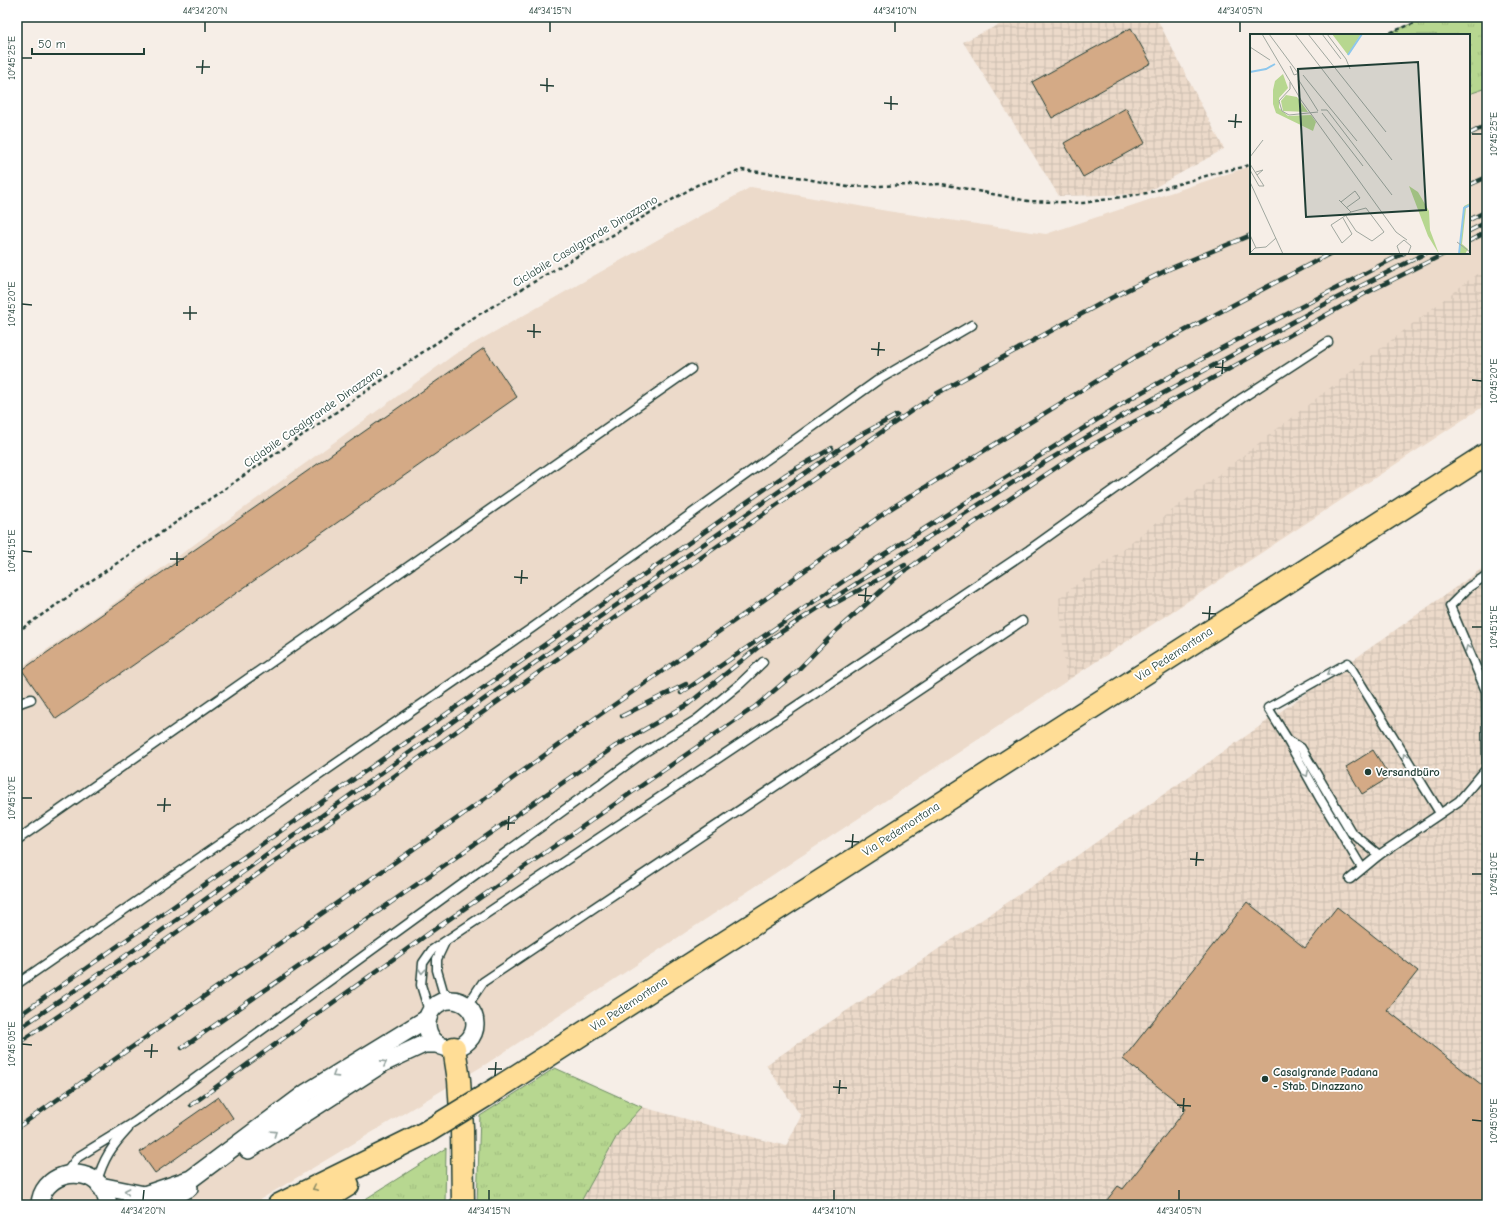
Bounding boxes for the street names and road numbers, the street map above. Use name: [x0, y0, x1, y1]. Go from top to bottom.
street label: Ciclabile Casalgrande Dinazzano: [510, 192, 660, 290]
street label: Ciclabile Casalgrande Dinazzano: [241, 364, 385, 470]
street label: Via Pedemontana: [1133, 624, 1215, 684]
street label: Via Pedemontana: [860, 799, 942, 859]
street label: Via Pedemontana: [588, 974, 670, 1034]

